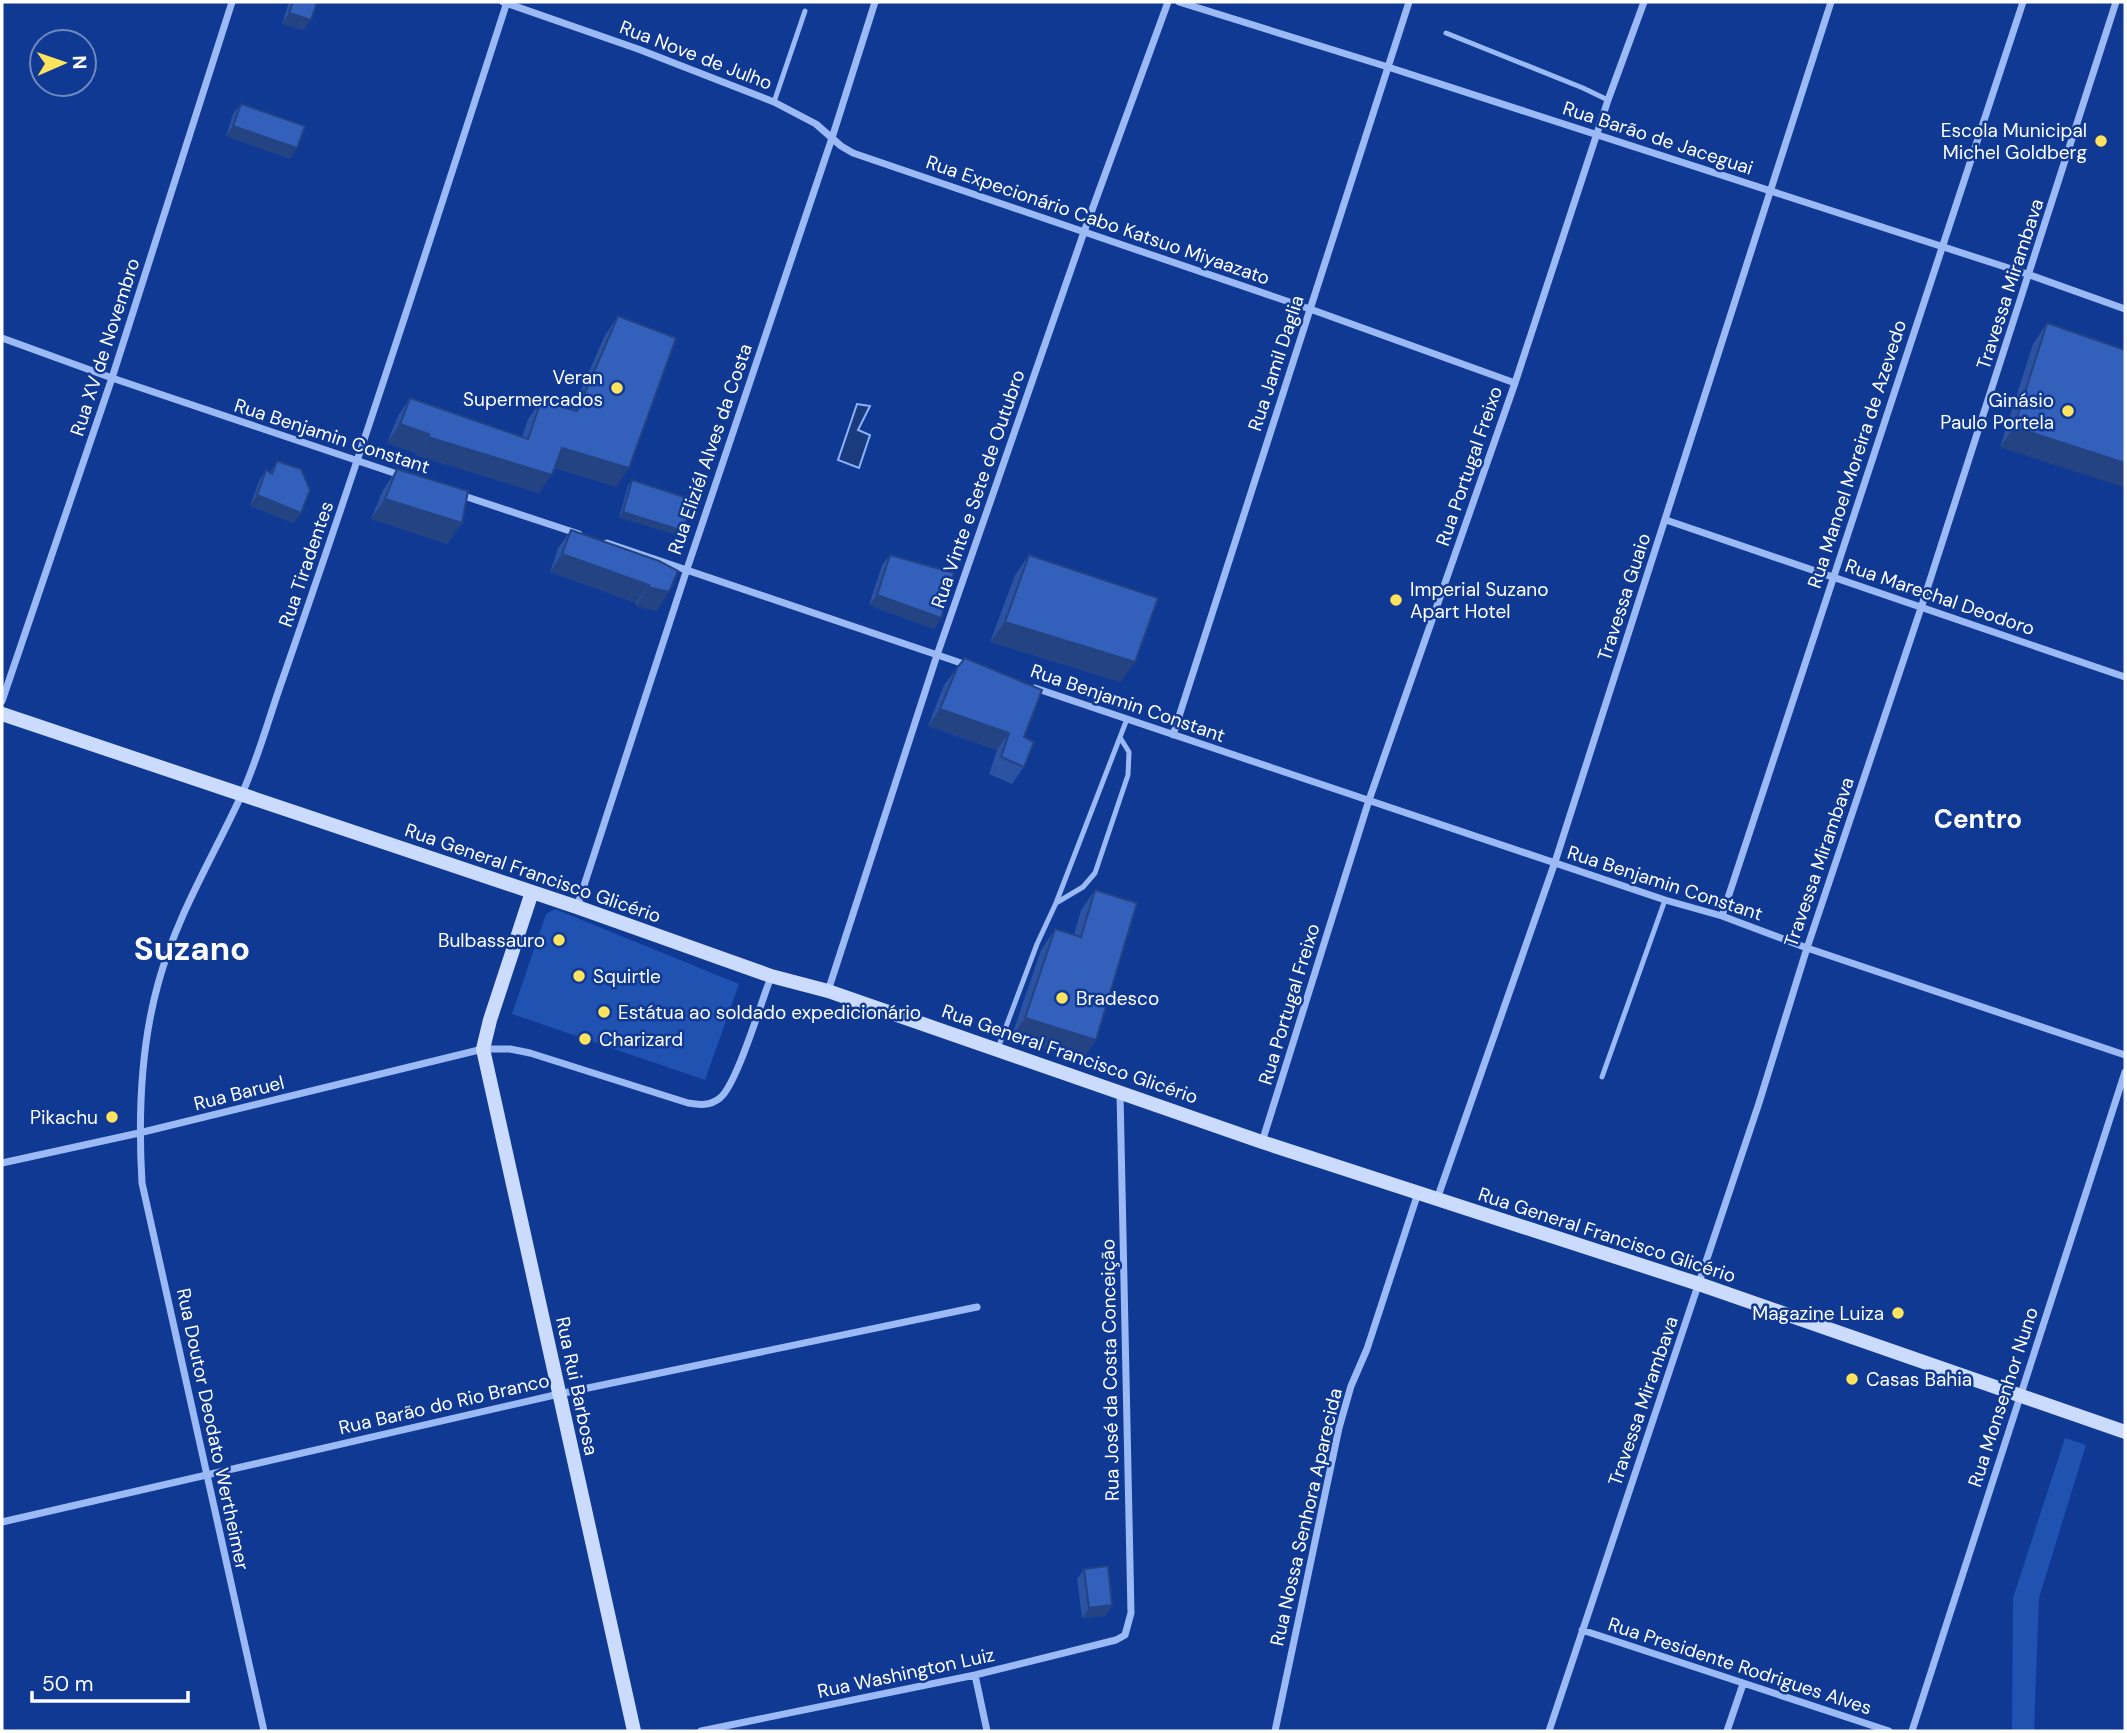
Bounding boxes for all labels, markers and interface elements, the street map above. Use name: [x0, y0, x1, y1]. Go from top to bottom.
street label: Rua Nove de Julho: [616, 14, 776, 96]
north arrow: [28, 28, 98, 98]
text: N: [67, 55, 92, 70]
street label: Rua Barão de Jaceguai: [1560, 95, 1756, 181]
place label: Escola Municipal Michel Goldberg: [1941, 118, 2087, 165]
marker: Escola Municipal Michel Goldberg: [2093, 133, 2109, 149]
street label: Rua Expecionário Cabo Katsuo Miyaazato: [923, 149, 1273, 291]
street label: Travessa Mirambava: [1971, 196, 2049, 372]
street label: Rua XV de Novembro: [64, 255, 146, 439]
street label: Rua Jamil Daglia: [1242, 292, 1310, 434]
street label: Rua Manoel Moreira de Azevedo: [1802, 317, 1912, 591]
street label: Rua Eliziél Alves da Costa: [662, 340, 758, 558]
place label: Veran Supermercados: [463, 365, 603, 412]
street label: Rua Vinte e Sete de Outubro: [925, 366, 1031, 612]
marker: Veran Supermercados: [609, 380, 625, 396]
street label: Rua Portugal Freixo: [1430, 383, 1508, 549]
place label: Ginásio Paulo Portela: [1940, 388, 2054, 435]
street label: Rua Benjamin Constant: [231, 393, 433, 479]
marker: Ginásio Paulo Portela: [2060, 403, 2076, 419]
street label: Rua Tiradentes: [273, 498, 339, 630]
street label: Travessa Guaio: [1592, 530, 1656, 664]
street label: Rua Marechal Deodoro: [1842, 553, 2038, 641]
place label: Imperial Suzano Apart Hotel: [1410, 577, 1548, 624]
marker: Imperial Suzano Apart Hotel: [1388, 592, 1404, 608]
street label: Rua Benjamin Constant: [1027, 658, 1229, 748]
street label: Travessa Mirambava: [1778, 774, 1860, 950]
district label: Centro: [1934, 802, 2022, 836]
street label: Rua General Francisco Glicério: [402, 817, 664, 929]
street label: Rua Benjamin Constant: [1564, 840, 1766, 926]
street label: Rua Portugal Freixo: [1253, 920, 1325, 1088]
district label: Suzano: [134, 927, 250, 970]
place label: Bulbassauro: [438, 928, 545, 953]
marker: Bulbassauro: [551, 932, 567, 948]
place label: Squirtle: [593, 964, 661, 989]
marker: Squirtle: [571, 968, 587, 984]
place label: Bradesco: [1076, 986, 1159, 1011]
marker: Bradesco: [1054, 990, 1070, 1006]
street label: Rua General Francisco Glicério: [939, 998, 1201, 1110]
place label: Estátua ao soldado expedicionário: [618, 1000, 921, 1025]
marker: Estátua ao soldado expedicionário: [596, 1004, 612, 1020]
place label: Charizard: [599, 1027, 683, 1052]
marker: Charizard: [577, 1031, 593, 1047]
street label: Rua Baruel: [191, 1070, 287, 1116]
place label: Pikachu: [30, 1105, 98, 1130]
marker: Pikachu: [104, 1109, 120, 1125]
street label: Rua General Francisco Glicério: [1475, 1181, 1739, 1289]
street label: Rua José da Costa Conceição: [1095, 1239, 1125, 1501]
street label: Rua Doutor Deodato Wertheimer: [171, 1286, 255, 1572]
place label: Magazine Luiza: [1752, 1301, 1884, 1326]
street label: Rua Monsenhor Nuno: [1962, 1304, 2044, 1490]
marker: Magazine Luiza: [1890, 1305, 1906, 1321]
street label: Travessa Mirambava: [1602, 1313, 1684, 1489]
street label: Rua Rui Barbosa: [550, 1314, 604, 1458]
place label: Casas Bahia: [1866, 1367, 1972, 1392]
street label: Rua Barão do Rio Branco: [336, 1368, 552, 1440]
marker: Casas Bahia: [1844, 1371, 1860, 1387]
street label: Rua Nossa Senhora Aparecida: [1264, 1386, 1348, 1648]
street label: Rua Presidente Rodrigues Alves: [1605, 1611, 1875, 1721]
street label: Rua Washington Luiz: [815, 1642, 997, 1704]
scale bar: [32, 1660, 187, 1704]
text: 50 m: [42, 1670, 93, 1698]

